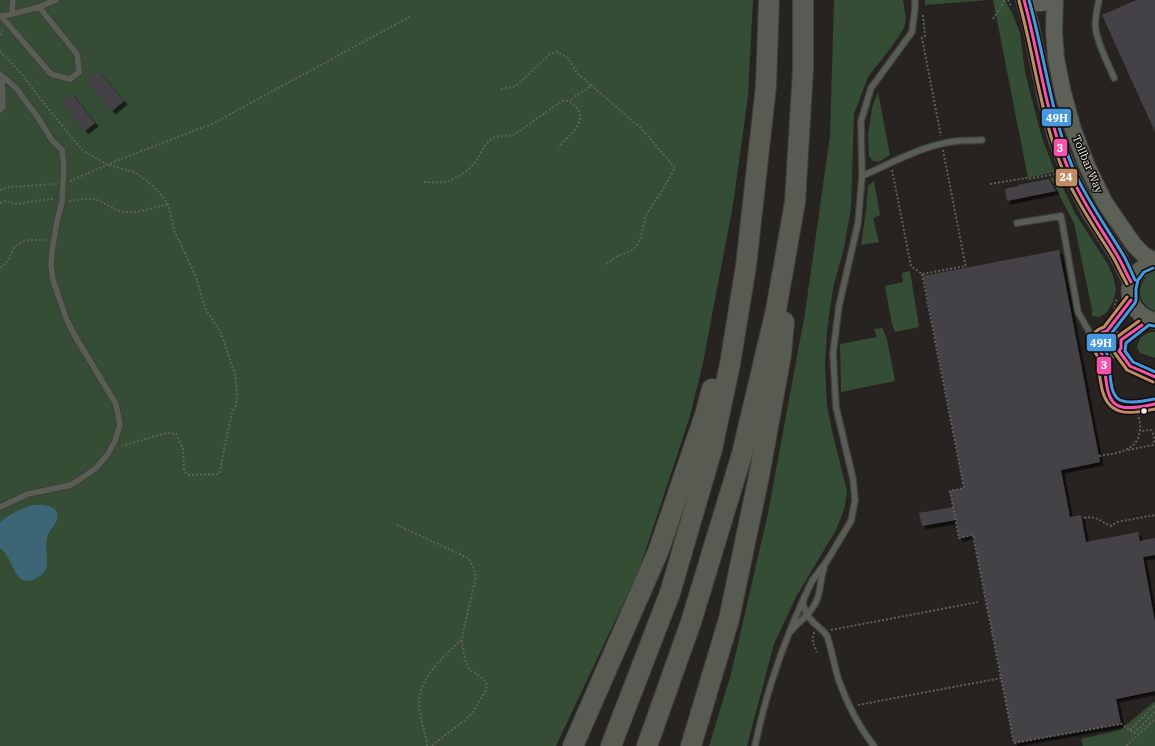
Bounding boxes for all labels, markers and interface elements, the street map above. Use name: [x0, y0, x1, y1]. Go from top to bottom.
line badge: 49H: [1041, 108, 1072, 127]
text: 49H: [1046, 111, 1068, 125]
street label: Tollbar Way: [1070, 133, 1106, 195]
line badge: 3: [1053, 138, 1068, 157]
text: 3: [1057, 141, 1063, 155]
line badge: 24: [1055, 168, 1078, 187]
text: 24: [1059, 170, 1073, 184]
line badge: 49H: [1086, 333, 1117, 352]
text: 49H: [1090, 336, 1112, 350]
line badge: 3: [1096, 356, 1112, 375]
text: 3: [1101, 358, 1107, 372]
unlabelled marker: [1139, 406, 1149, 416]

